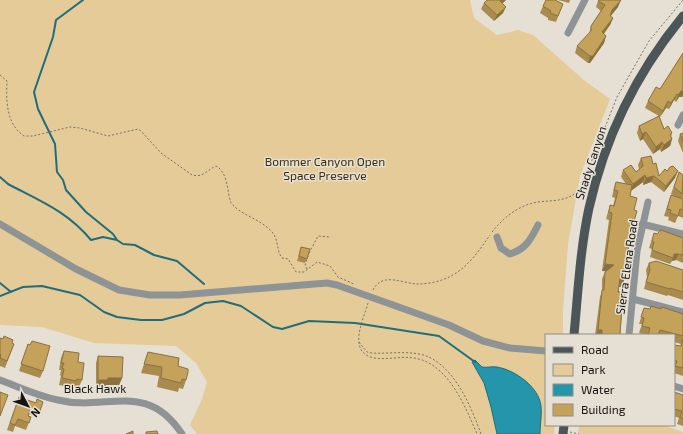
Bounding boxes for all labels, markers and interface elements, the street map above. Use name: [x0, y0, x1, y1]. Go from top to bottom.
street label: Shady Canyon: [572, 124, 609, 201]
park label: Bommer Canyon Open Space Preserve: [265, 154, 385, 182]
street label: Sierra Elena Road: [612, 219, 640, 315]
legend: [545, 334, 675, 426]
text: Road: [581, 342, 609, 356]
text: Park: [581, 362, 606, 376]
street label: Black Hawk: [64, 381, 126, 395]
text: Water: [581, 382, 615, 396]
north arrow: [8, 386, 48, 426]
text: Building: [581, 402, 626, 416]
text: N: [28, 406, 43, 420]

